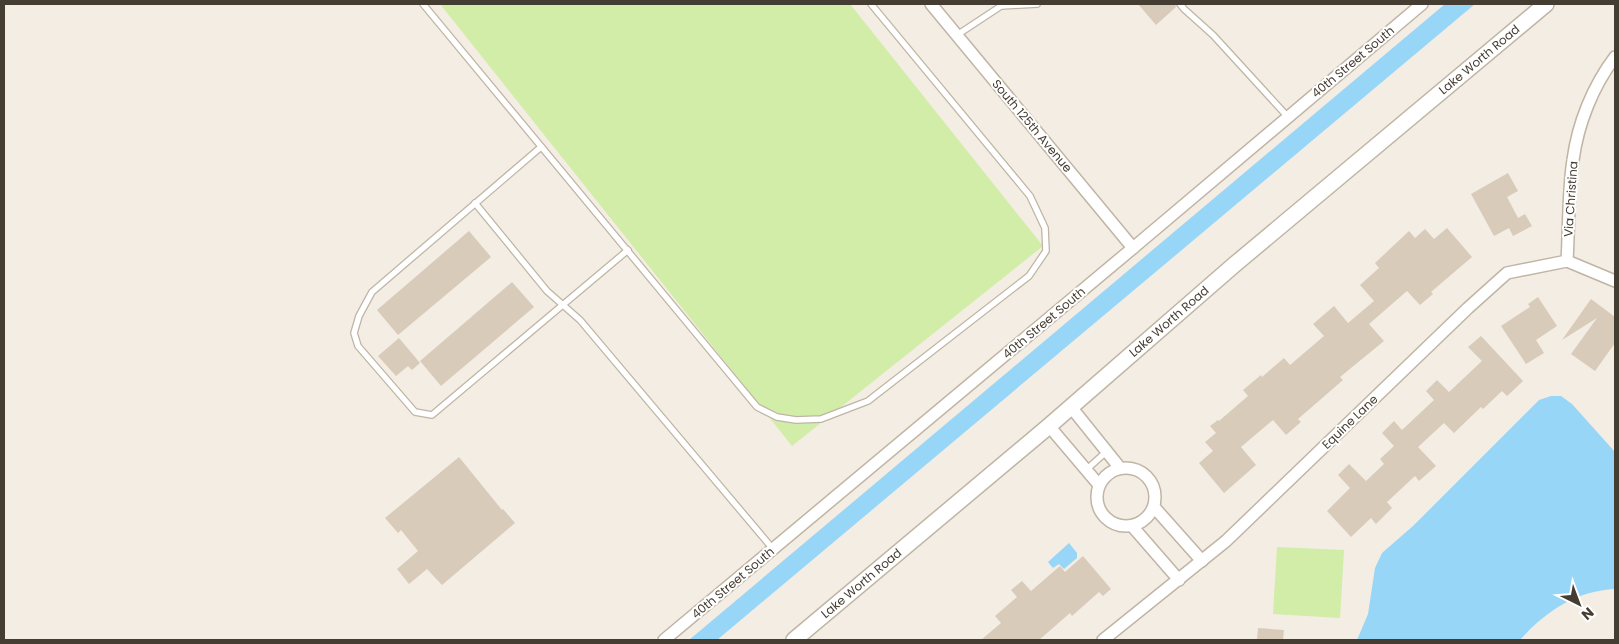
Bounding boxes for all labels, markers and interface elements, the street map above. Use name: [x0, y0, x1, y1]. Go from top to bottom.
street label: Lake Worth Road: [1435, 21, 1523, 98]
street label: 40th Street South: [1308, 22, 1398, 101]
street label: South 125th Avenue: [989, 76, 1076, 176]
street label: Via Christina: [1559, 160, 1582, 238]
street label: Lake Worth Road: [1125, 282, 1212, 361]
street label: 40th Street South: [999, 283, 1089, 362]
street label: Equine Lane: [1318, 391, 1381, 453]
street label: 40th Street South: [688, 543, 778, 622]
street label: Lake Worth Road: [817, 544, 905, 622]
north arrow: [1554, 579, 1604, 629]
text: N: [1577, 603, 1598, 625]

